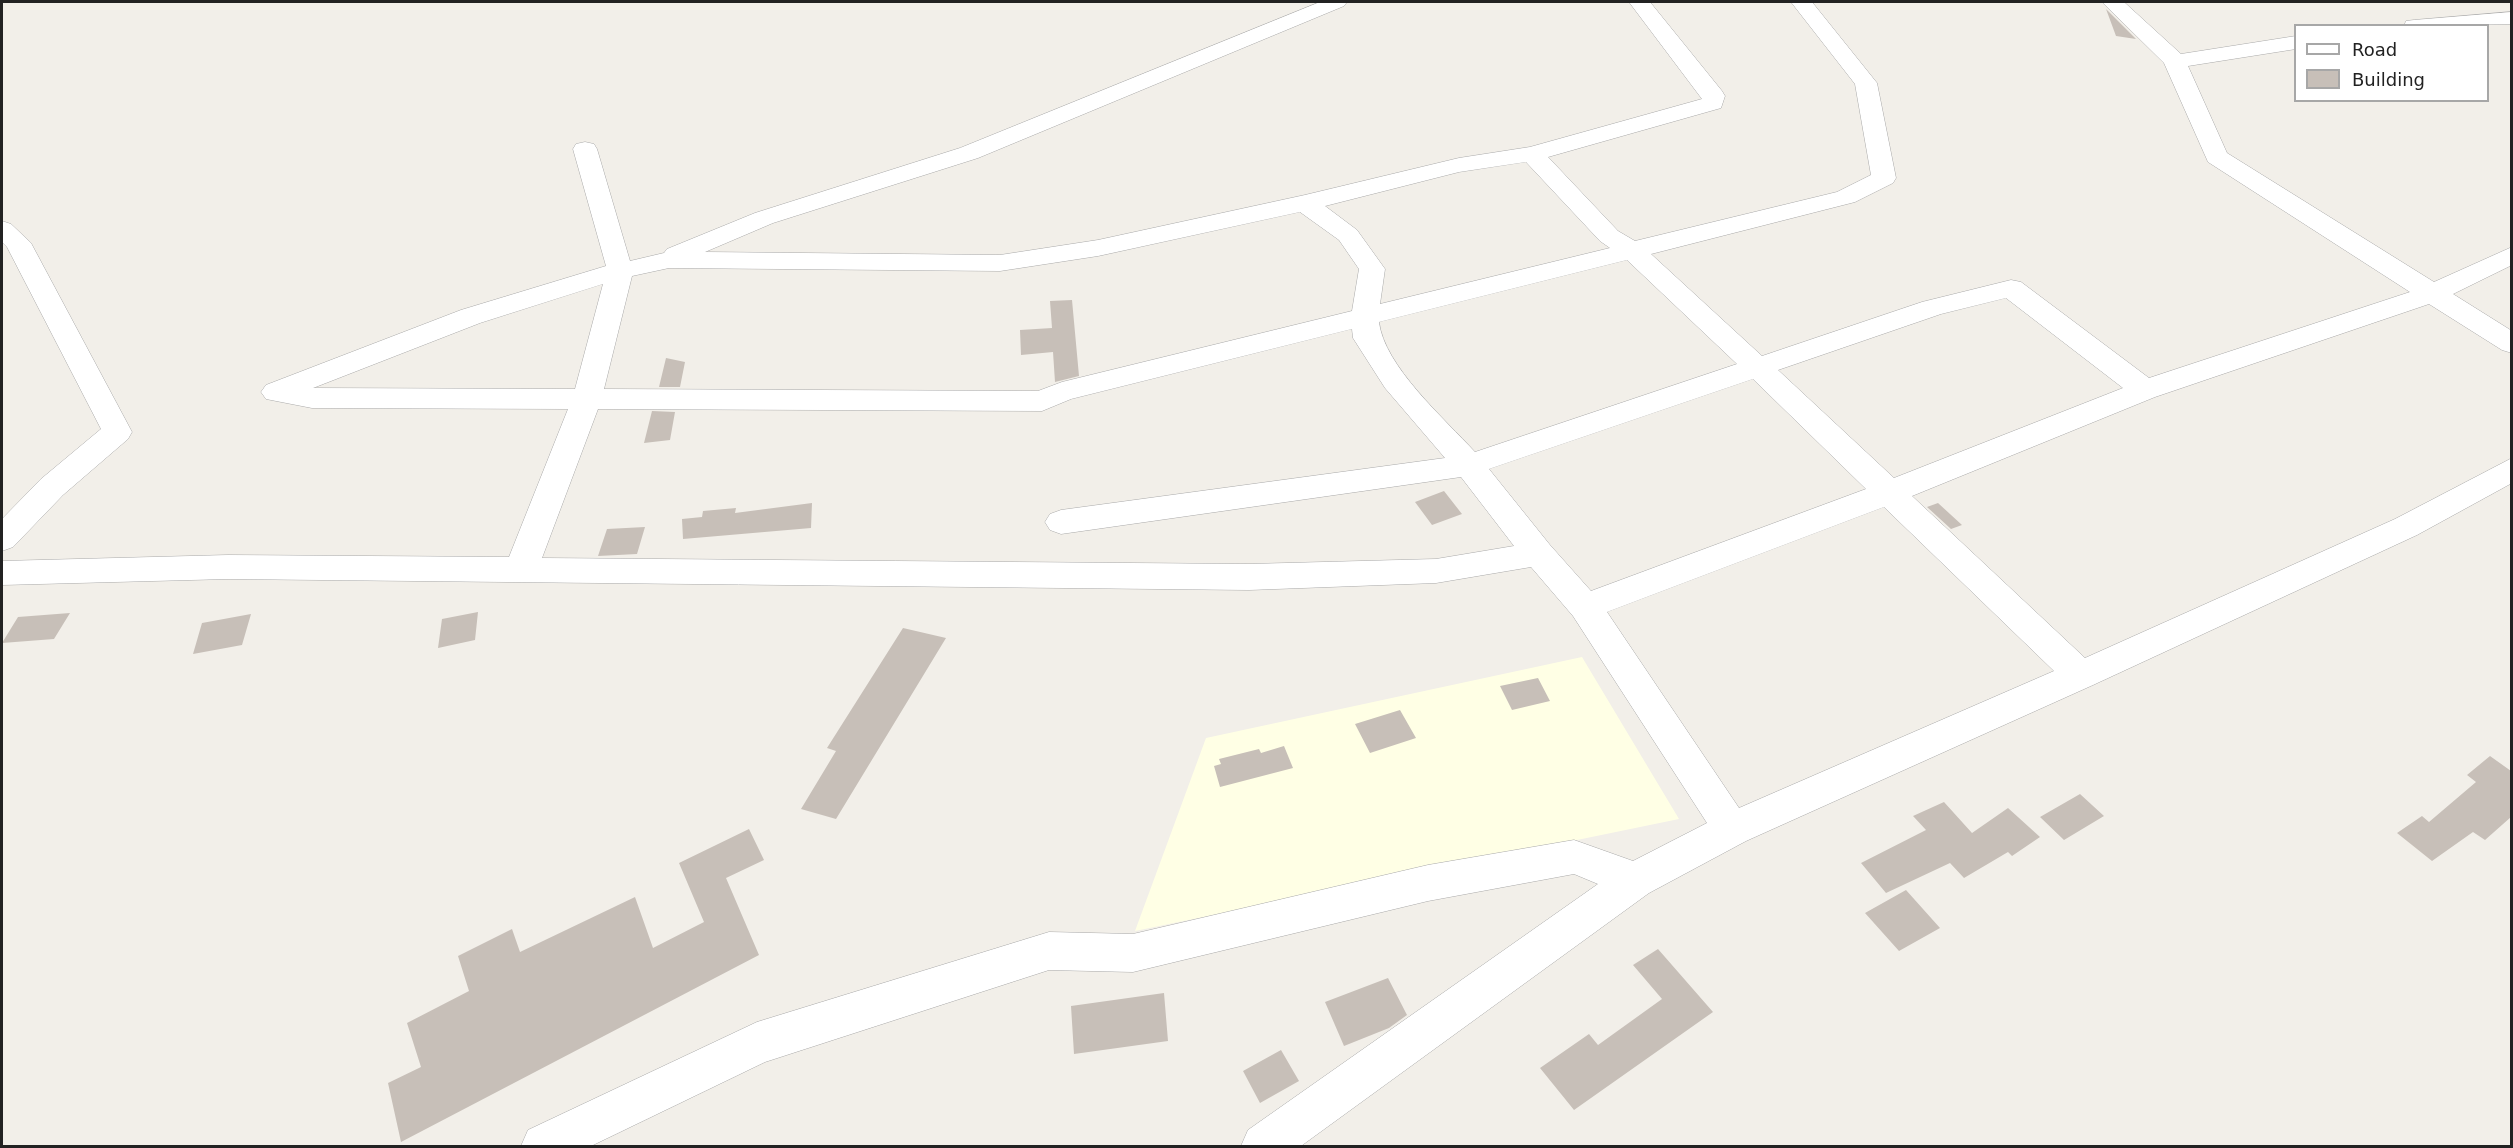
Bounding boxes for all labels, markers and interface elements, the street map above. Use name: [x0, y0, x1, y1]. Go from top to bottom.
legend: [2294, 24, 2489, 102]
text: Road: [2352, 39, 2397, 60]
text: Building: [2352, 69, 2425, 90]

